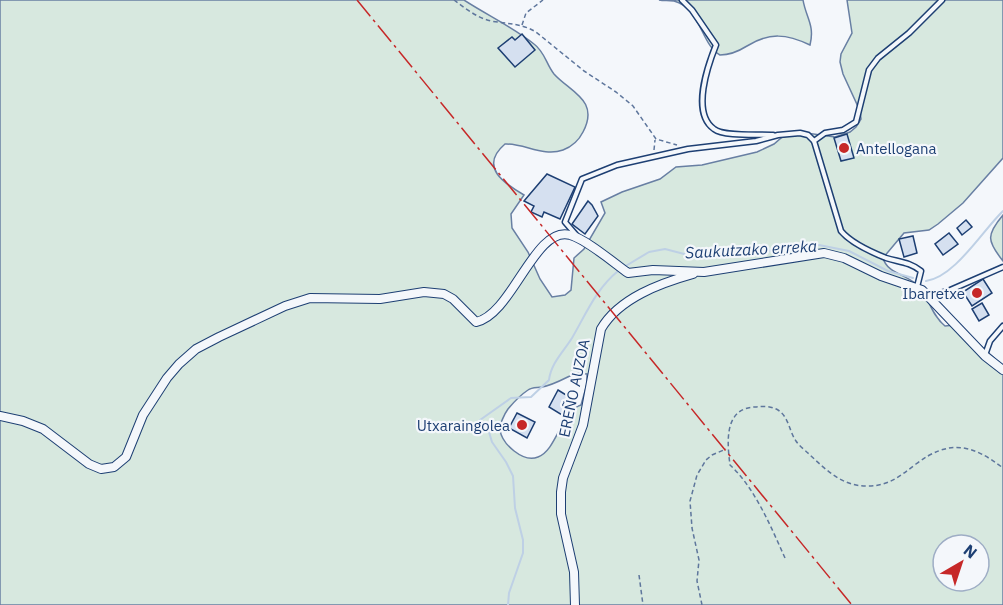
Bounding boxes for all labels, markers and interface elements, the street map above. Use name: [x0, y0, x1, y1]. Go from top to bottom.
place label: Antellogana: [856, 139, 936, 158]
marker: Antellogana: [837, 141, 851, 155]
water label: Saukutzako erreka: [684, 236, 818, 262]
place label: Ibarretxe: [902, 284, 965, 303]
marker: Ibarretxe: [970, 286, 984, 300]
street label: EREÑO AUZOA: [554, 337, 594, 439]
place label: Utxaraingolea: [417, 416, 510, 435]
marker: Utxaraingolea: [515, 418, 529, 432]
north arrow: [931, 533, 991, 593]
text: N: [960, 540, 981, 563]

